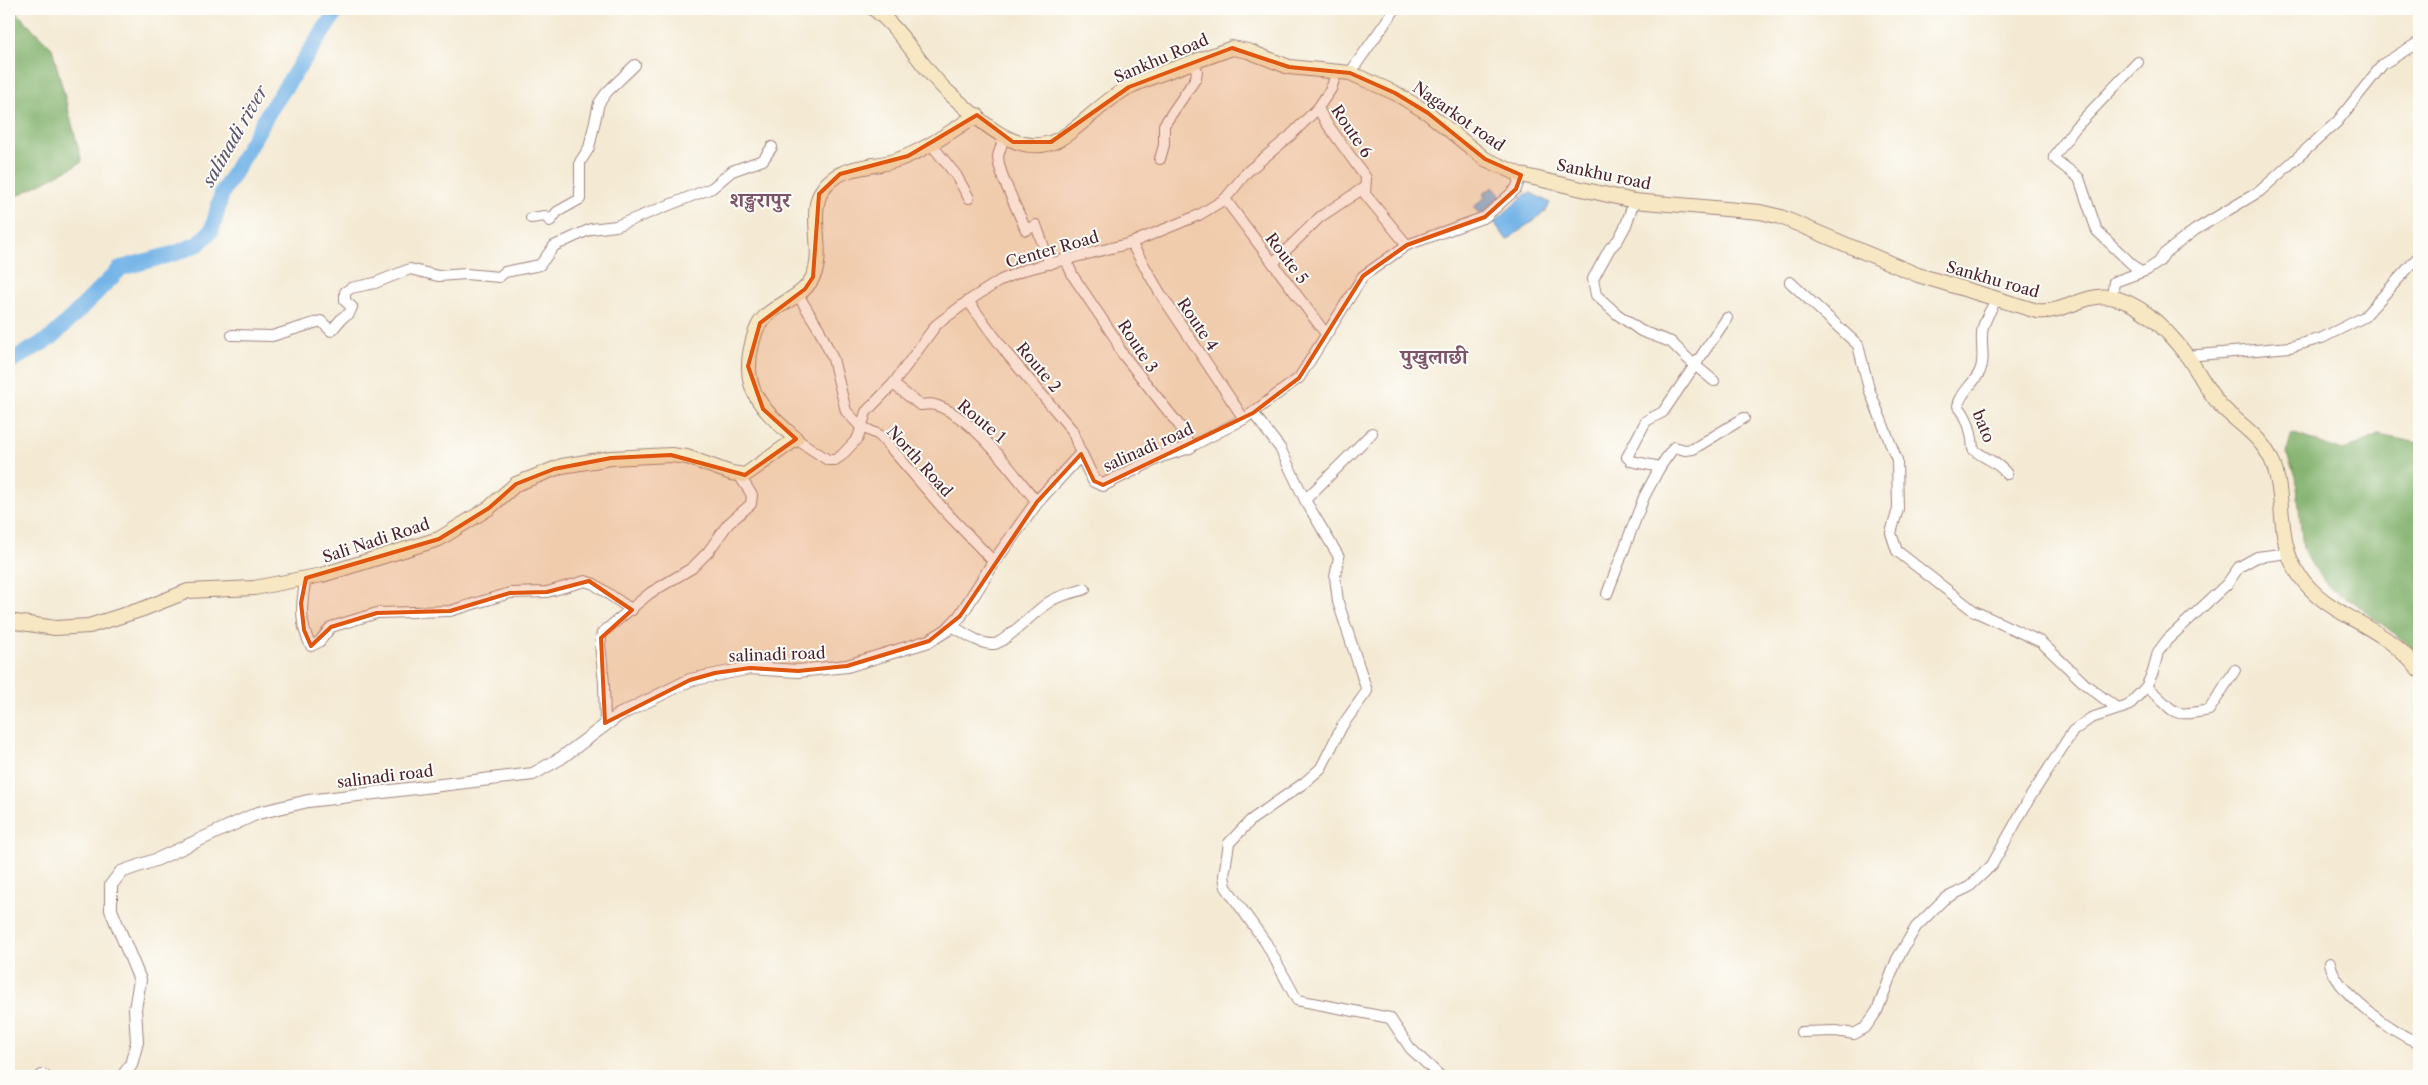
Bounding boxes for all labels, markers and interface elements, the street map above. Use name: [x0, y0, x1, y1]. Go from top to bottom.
street label: Sankhu Road: [1111, 29, 1212, 87]
street label: Nagarkot road: [1409, 77, 1509, 155]
water label: salinadi river: [197, 80, 274, 191]
street label: Route 6: [1327, 101, 1377, 161]
street label: Sankhu road: [1555, 154, 1653, 194]
district label: शङ्खरापुर: [730, 187, 792, 213]
street label: Center Road: [1003, 226, 1101, 272]
street label: Route 5: [1261, 228, 1313, 288]
street label: Sankhu road: [1944, 256, 2042, 302]
street label: Route 4: [1173, 294, 1223, 354]
street label: Route 3: [1114, 316, 1162, 376]
street label: Route 2: [1012, 338, 1066, 396]
district label: पुखुलाछी: [1398, 344, 1469, 370]
street label: Route 1: [954, 395, 1010, 447]
street label: bato: [1968, 407, 2000, 445]
street label: salinadi road: [1100, 418, 1197, 476]
street label: North Road: [883, 421, 957, 501]
street label: Sali Nadi Road: [320, 513, 432, 567]
street label: salinadi road: [728, 642, 826, 666]
street label: salinadi road: [336, 760, 435, 792]

